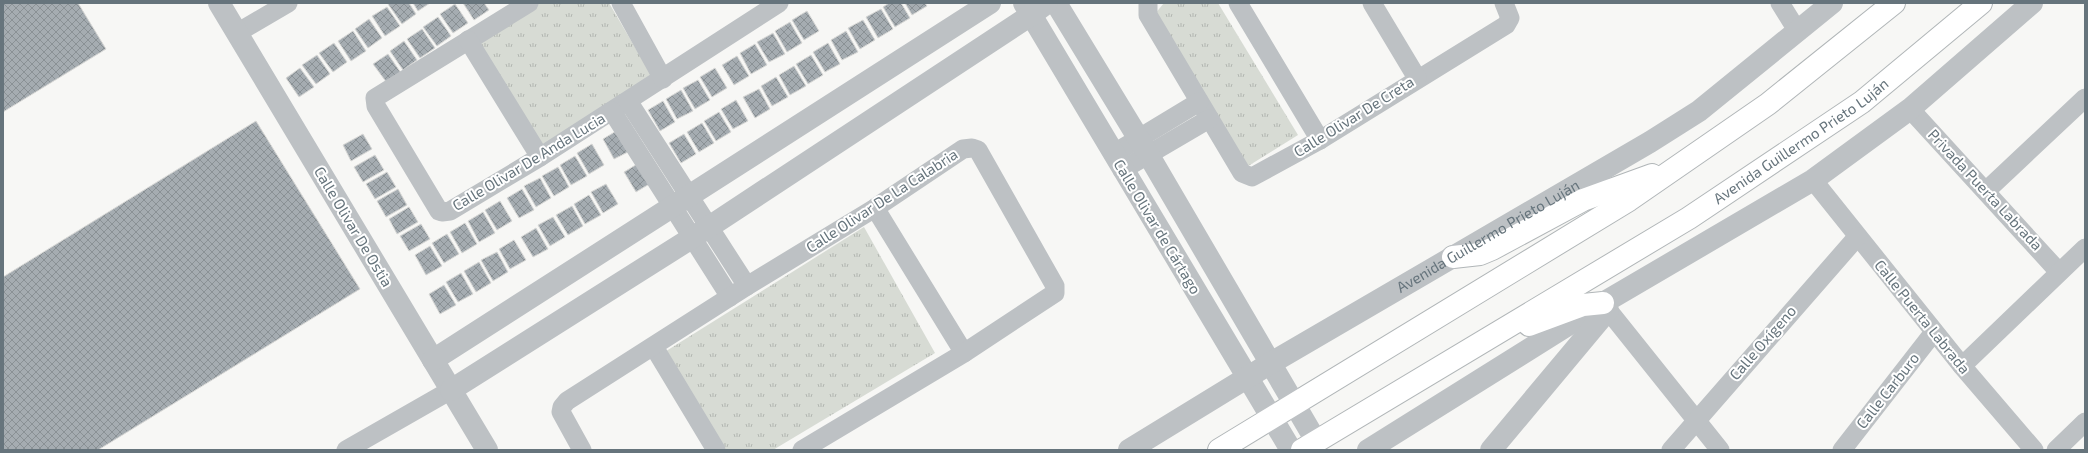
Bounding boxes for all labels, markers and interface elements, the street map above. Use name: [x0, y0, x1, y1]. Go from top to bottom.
street label: Calle Olivar De Creta: [1290, 72, 1417, 160]
street label: Avenida Guillermo Prieto Luján: [1710, 74, 1892, 207]
street label: Calle Olivar De Anda Lucia: [449, 108, 608, 214]
street label: Privada Puerta Labrada: [1925, 125, 2047, 254]
street label: Calle Olivar De La Calabria: [802, 144, 961, 256]
street label: Calle Olivar de Cártago: [1110, 156, 1205, 297]
street label: Calle Olivar De Ostia: [311, 163, 397, 290]
street label: Avenida Guillermo Prieto Luján: [1393, 175, 1582, 296]
street label: Calle Puerta Labrada: [1871, 256, 1974, 377]
street label: Calle Oxígeno: [1725, 302, 1799, 383]
street label: Calle Carburo: [1852, 349, 1922, 432]

